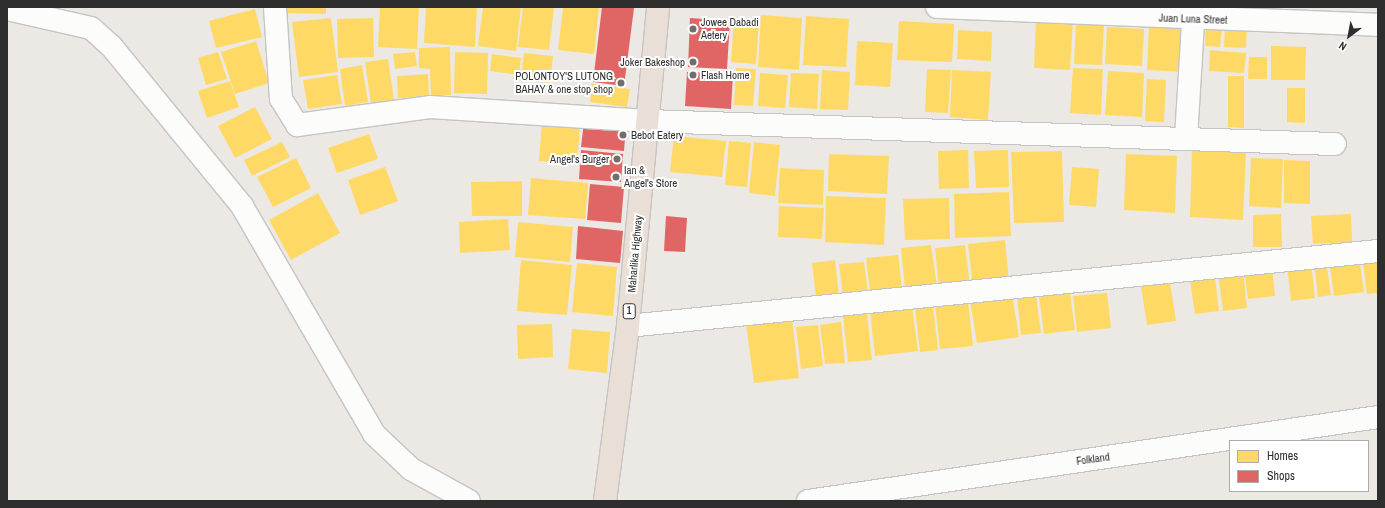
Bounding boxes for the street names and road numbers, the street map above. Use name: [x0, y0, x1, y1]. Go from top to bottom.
street label: Juan Luna Street: [1158, 11, 1228, 27]
street label: Maharlika Highway: [625, 215, 645, 293]
road number: 1: [622, 303, 636, 319]
street label: Folkland: [1075, 450, 1111, 468]

